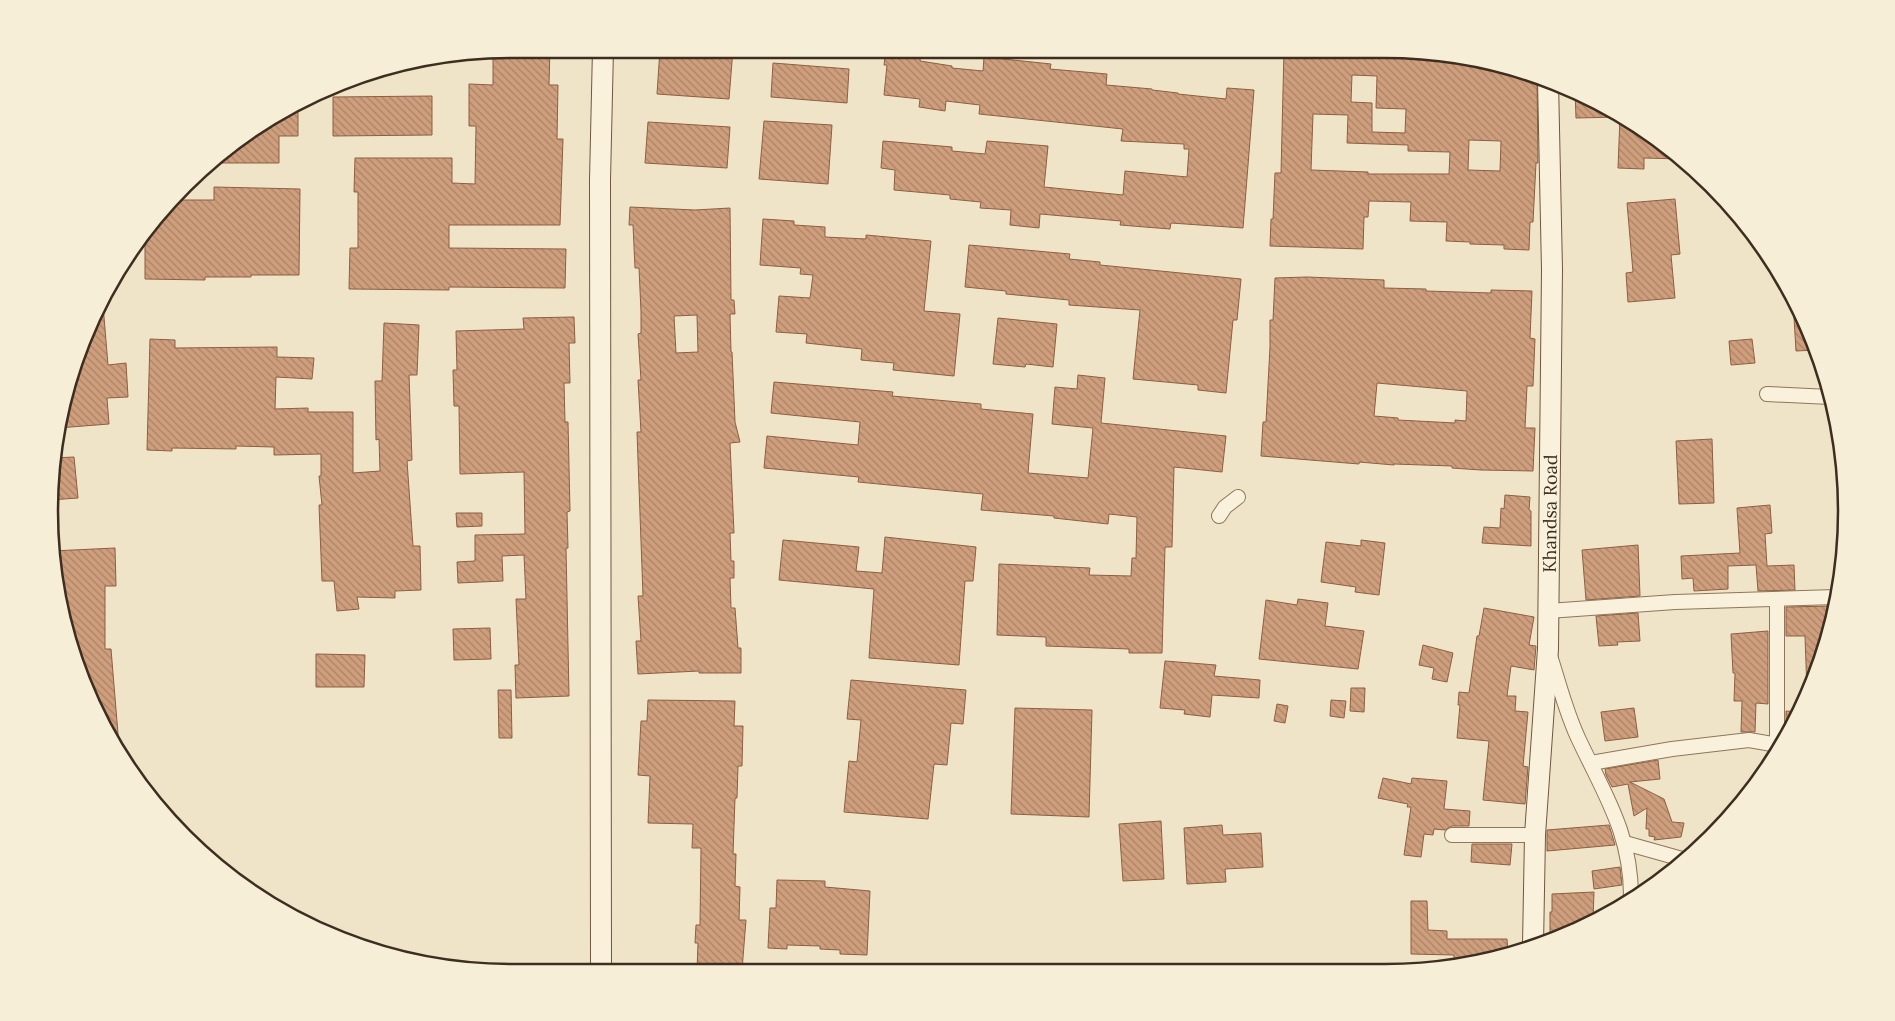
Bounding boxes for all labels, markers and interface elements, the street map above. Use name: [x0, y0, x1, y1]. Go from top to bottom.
street label: Khandsa Road: [1537, 454, 1562, 573]

